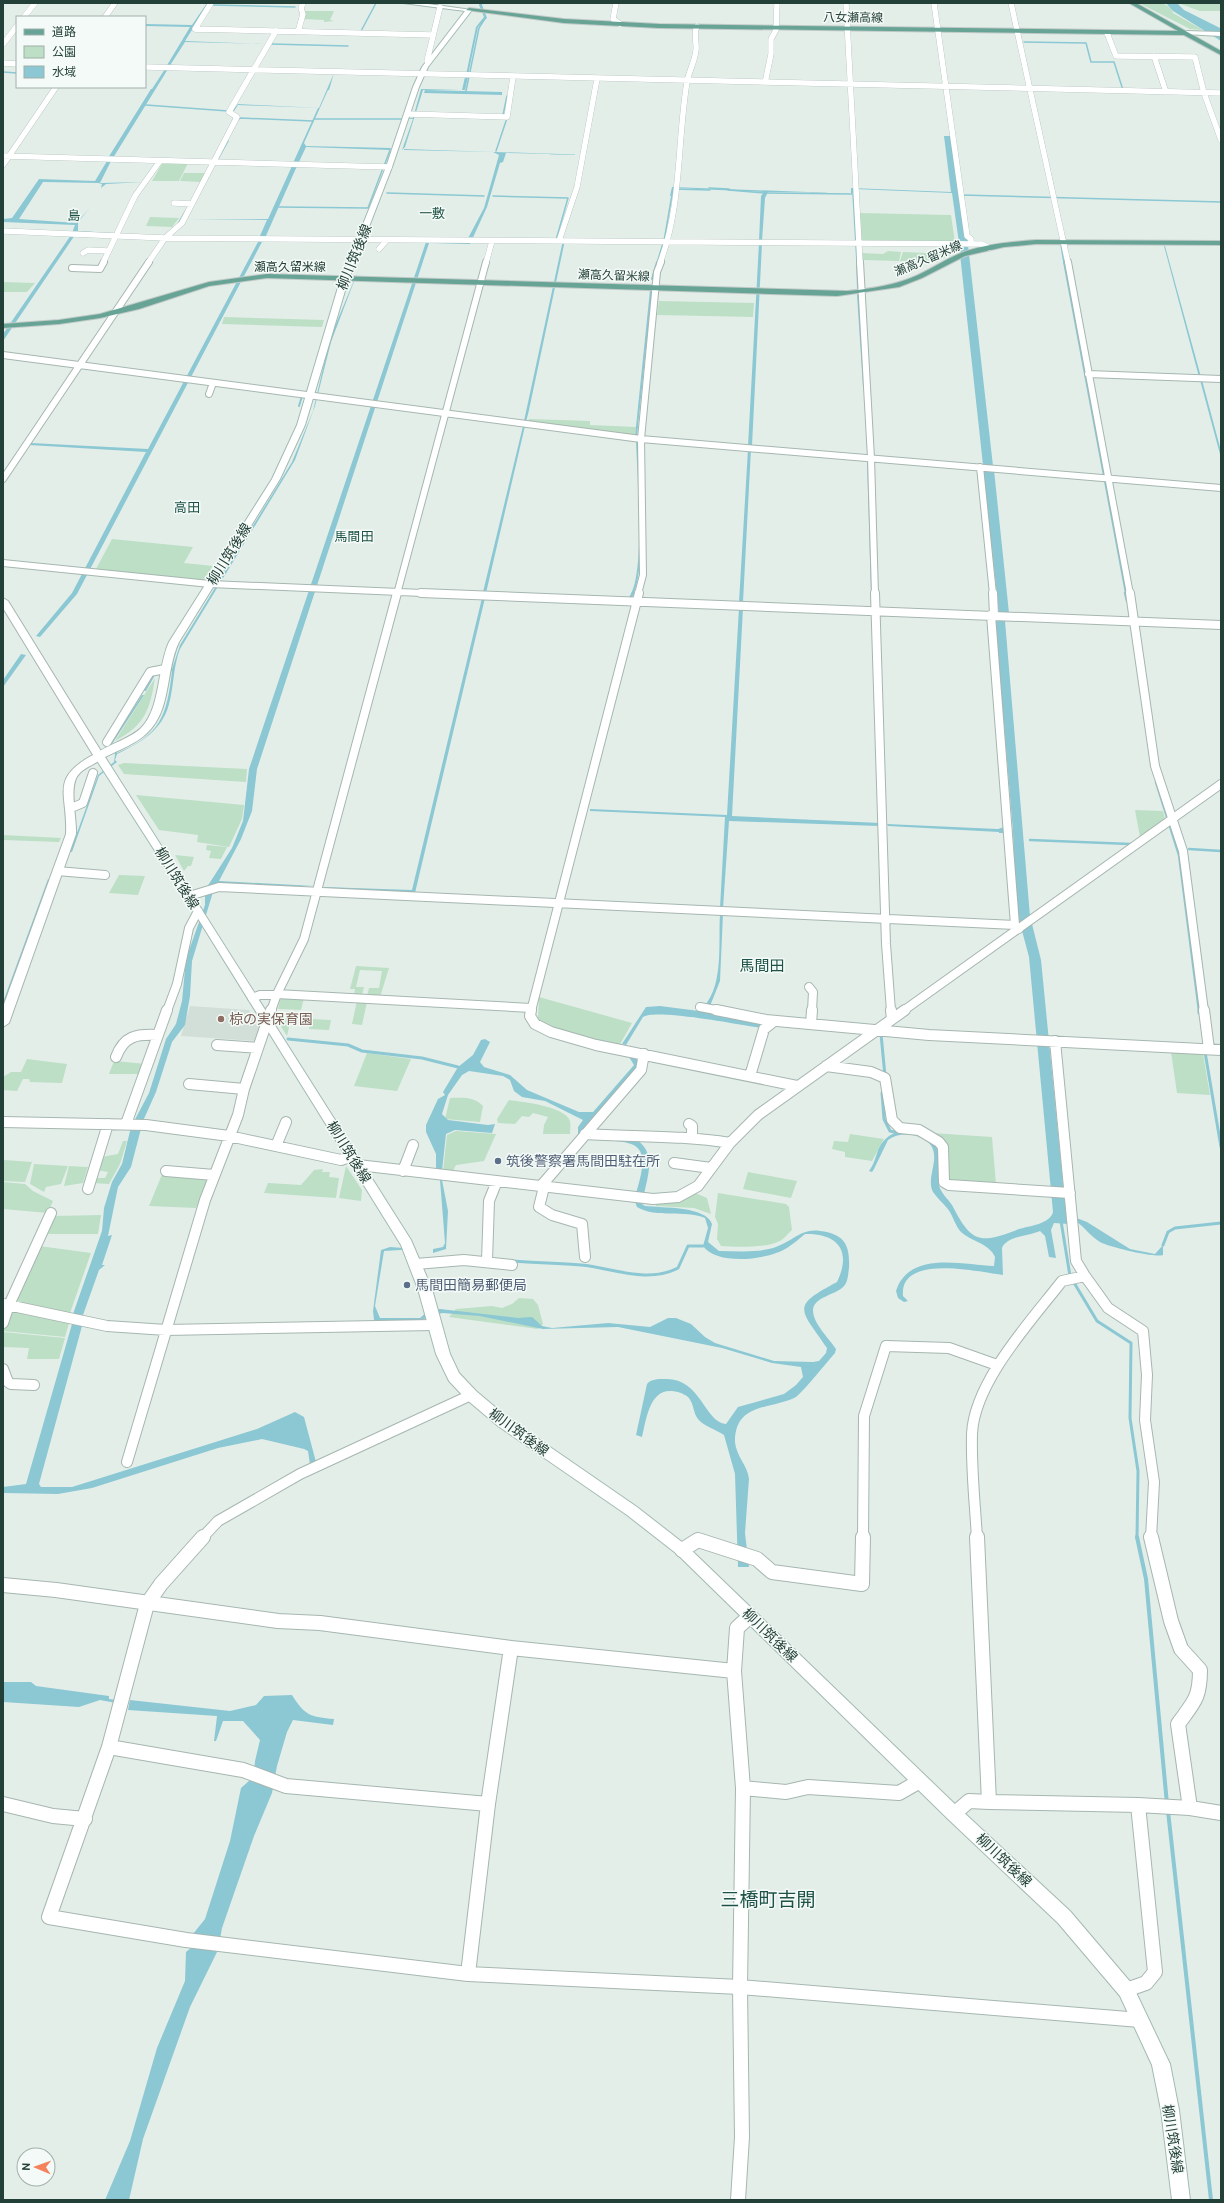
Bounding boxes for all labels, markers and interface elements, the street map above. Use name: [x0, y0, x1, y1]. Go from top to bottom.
street label: 八女瀬高線: [823, 9, 883, 25]
legend: [16, 16, 146, 88]
text: 道路: [52, 24, 76, 39]
text: 公園: [52, 44, 76, 59]
text: 水域: [52, 64, 76, 79]
district label: 一敷: [419, 205, 445, 221]
district label: 島: [67, 207, 81, 223]
street label: 柳川筑後線: [333, 221, 375, 293]
street label: 瀬高久留米線: [892, 237, 964, 279]
street label: 瀬高久留米線: [254, 259, 326, 274]
street label: 瀬高久留米線: [578, 266, 650, 284]
district label: 高田: [174, 499, 200, 515]
street label: 柳川筑後線: [203, 520, 255, 588]
district label: 馬間田: [334, 528, 374, 544]
street label: 柳川筑後線: [151, 844, 203, 912]
district label: 馬間田: [739, 957, 785, 975]
place label: 椋の実保育園: [229, 1010, 313, 1028]
marker: 椋の実保育園: [216, 1014, 226, 1024]
street label: 柳川筑後線: [323, 1118, 375, 1186]
place label: 筑後警察署馬間田駐在所: [506, 1152, 660, 1170]
marker: 筑後警察署馬間田駐在所: [493, 1156, 503, 1166]
place label: 馬間田簡易郵便局: [415, 1276, 527, 1294]
marker: 馬間田簡易郵便局: [402, 1280, 412, 1290]
street label: 柳川筑後線: [485, 1404, 553, 1460]
street label: 柳川筑後線: [739, 1604, 801, 1666]
street label: 柳川筑後線: [972, 1830, 1036, 1890]
district label: 三橋町吉開: [720, 1888, 816, 1911]
street label: 柳川筑後線: [1159, 2103, 1187, 2175]
north arrow: [16, 2147, 56, 2187]
text: N: [19, 2163, 33, 2171]

